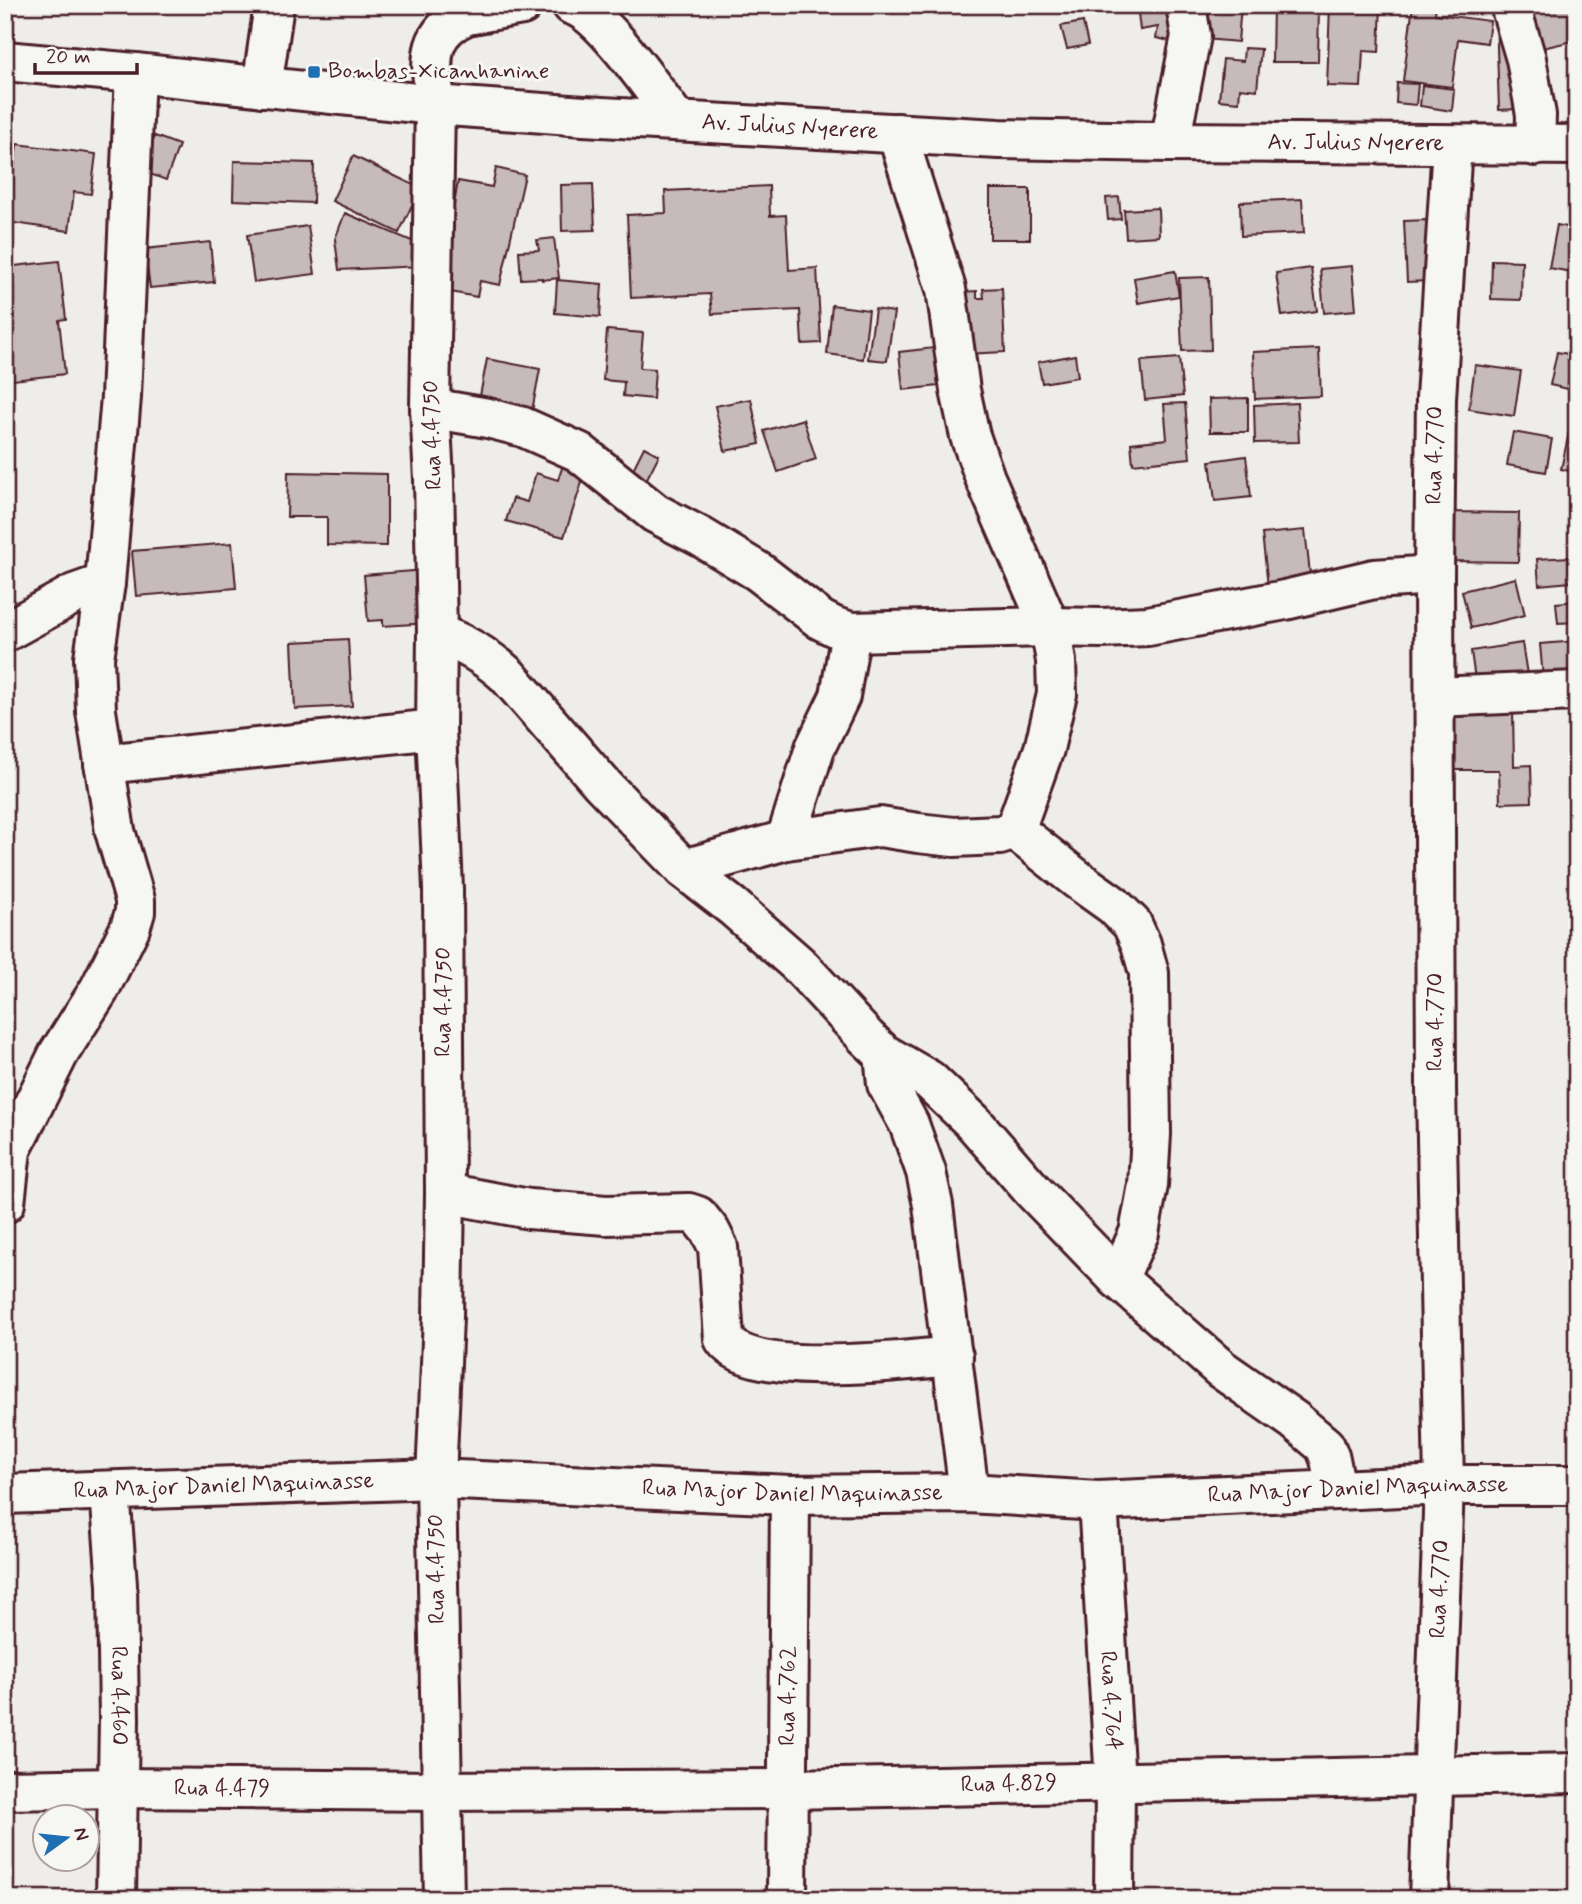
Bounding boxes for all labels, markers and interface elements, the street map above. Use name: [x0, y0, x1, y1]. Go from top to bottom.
scale bar: [35, 32, 136, 76]
text: 20 m: [46, 43, 91, 71]
place label: Bombas-Xicanhanine: [328, 57, 549, 87]
marker: Bombas-Xicanhanine: [306, 64, 322, 80]
street label: Av. Julius Nyerere: [701, 108, 879, 147]
street label: Av. Julius Nyerere: [1267, 128, 1444, 159]
street label: Rua 4.4750: [416, 380, 450, 490]
street label: Rua 4.770: [1420, 406, 1451, 505]
street label: Rua 4.4750: [429, 947, 459, 1057]
street label: Rua 4.770: [1421, 973, 1451, 1071]
street label: Rua Major Daniel Maquinasse: [73, 1466, 375, 1507]
street label: Rua Major Daniel Maquinasse: [1207, 1470, 1508, 1511]
street label: Rua Major Daniel Maquinasse: [641, 1473, 943, 1510]
street label: Rua 4.4750: [421, 1514, 453, 1624]
street label: Rua 4.770: [1423, 1539, 1457, 1639]
street label: Rua 4.460: [103, 1646, 134, 1746]
street label: Rua 4.762: [773, 1646, 804, 1746]
street label: Rua 4.764: [1092, 1650, 1128, 1751]
street label: Rua 4.829: [960, 1769, 1058, 1801]
street label: Rua 4.479: [174, 1774, 270, 1804]
north arrow: [32, 1802, 102, 1872]
text: N: [67, 1825, 95, 1843]

